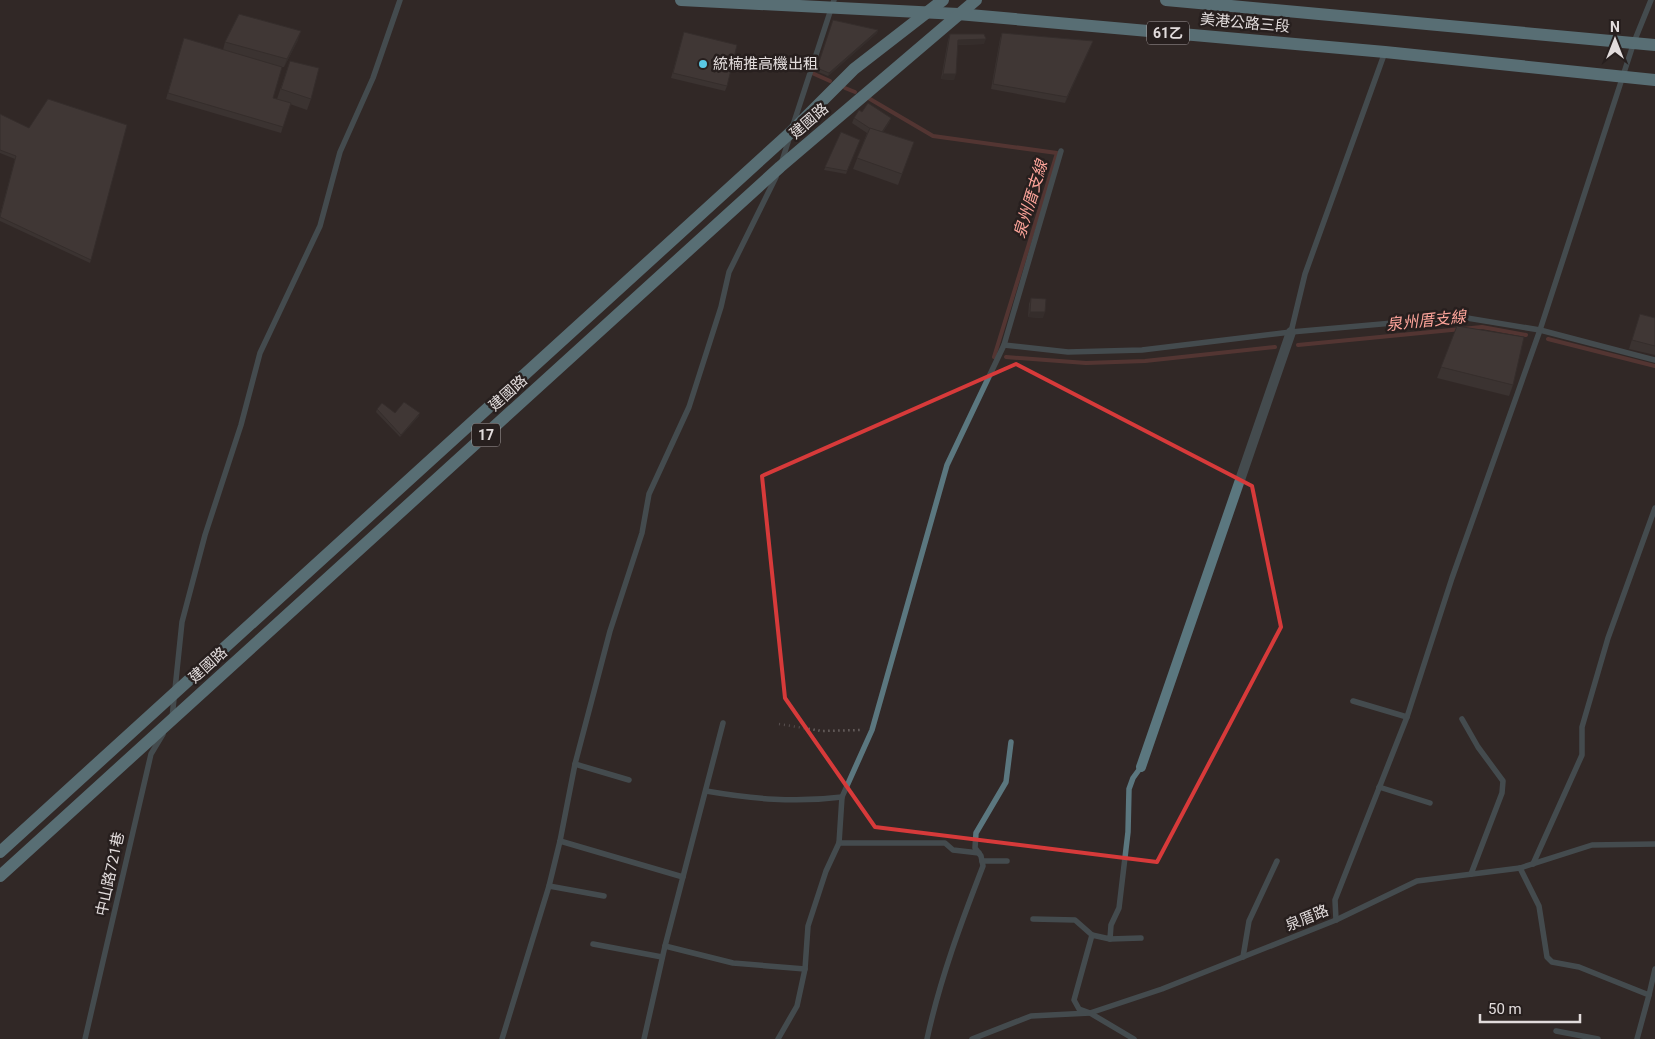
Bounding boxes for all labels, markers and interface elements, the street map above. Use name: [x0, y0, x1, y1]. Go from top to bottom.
street label: 美港公路三段: [1199, 10, 1291, 36]
north arrow: [1590, 15, 1640, 65]
text: N: [1610, 19, 1620, 35]
road number: 61乙: [1147, 22, 1189, 44]
place label: 統楠推高機出租: [713, 55, 818, 73]
marker: 統楠推高機出租: [697, 58, 709, 70]
street label: 建國路: [786, 99, 832, 143]
water label: 泉州厝支線: [1010, 156, 1052, 240]
water label: 泉州厝支線: [1385, 307, 1469, 334]
street label: 建國路: [485, 371, 531, 415]
road number: 17: [472, 424, 500, 446]
street label: 建國路: [185, 643, 231, 687]
street label: 中山路721巷: [92, 830, 128, 918]
street label: 泉厝路: [1283, 901, 1331, 935]
scale bar: [1480, 992, 1580, 1024]
text: 50 m: [1488, 1000, 1522, 1018]

